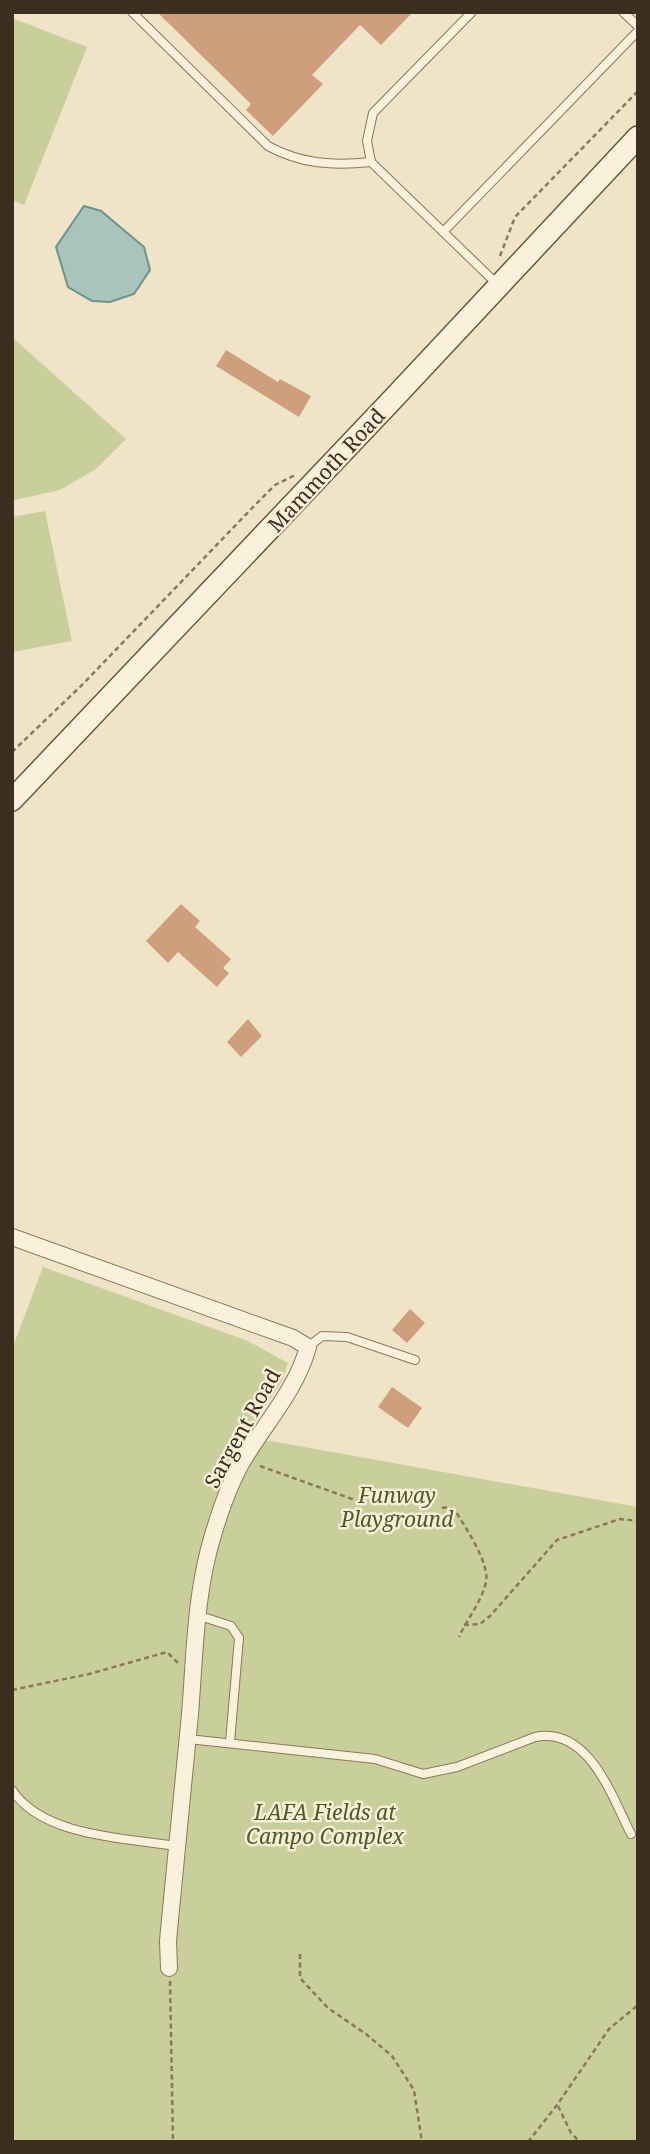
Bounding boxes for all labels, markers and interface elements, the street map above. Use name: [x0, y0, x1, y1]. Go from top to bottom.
street label: Mammoth Road: [261, 402, 391, 538]
street label: Sargent Road: [198, 1363, 286, 1493]
park label: Funway Playground: [340, 1481, 454, 1533]
park label: LAFA Fields at Campo Complex: [246, 1798, 405, 1850]

